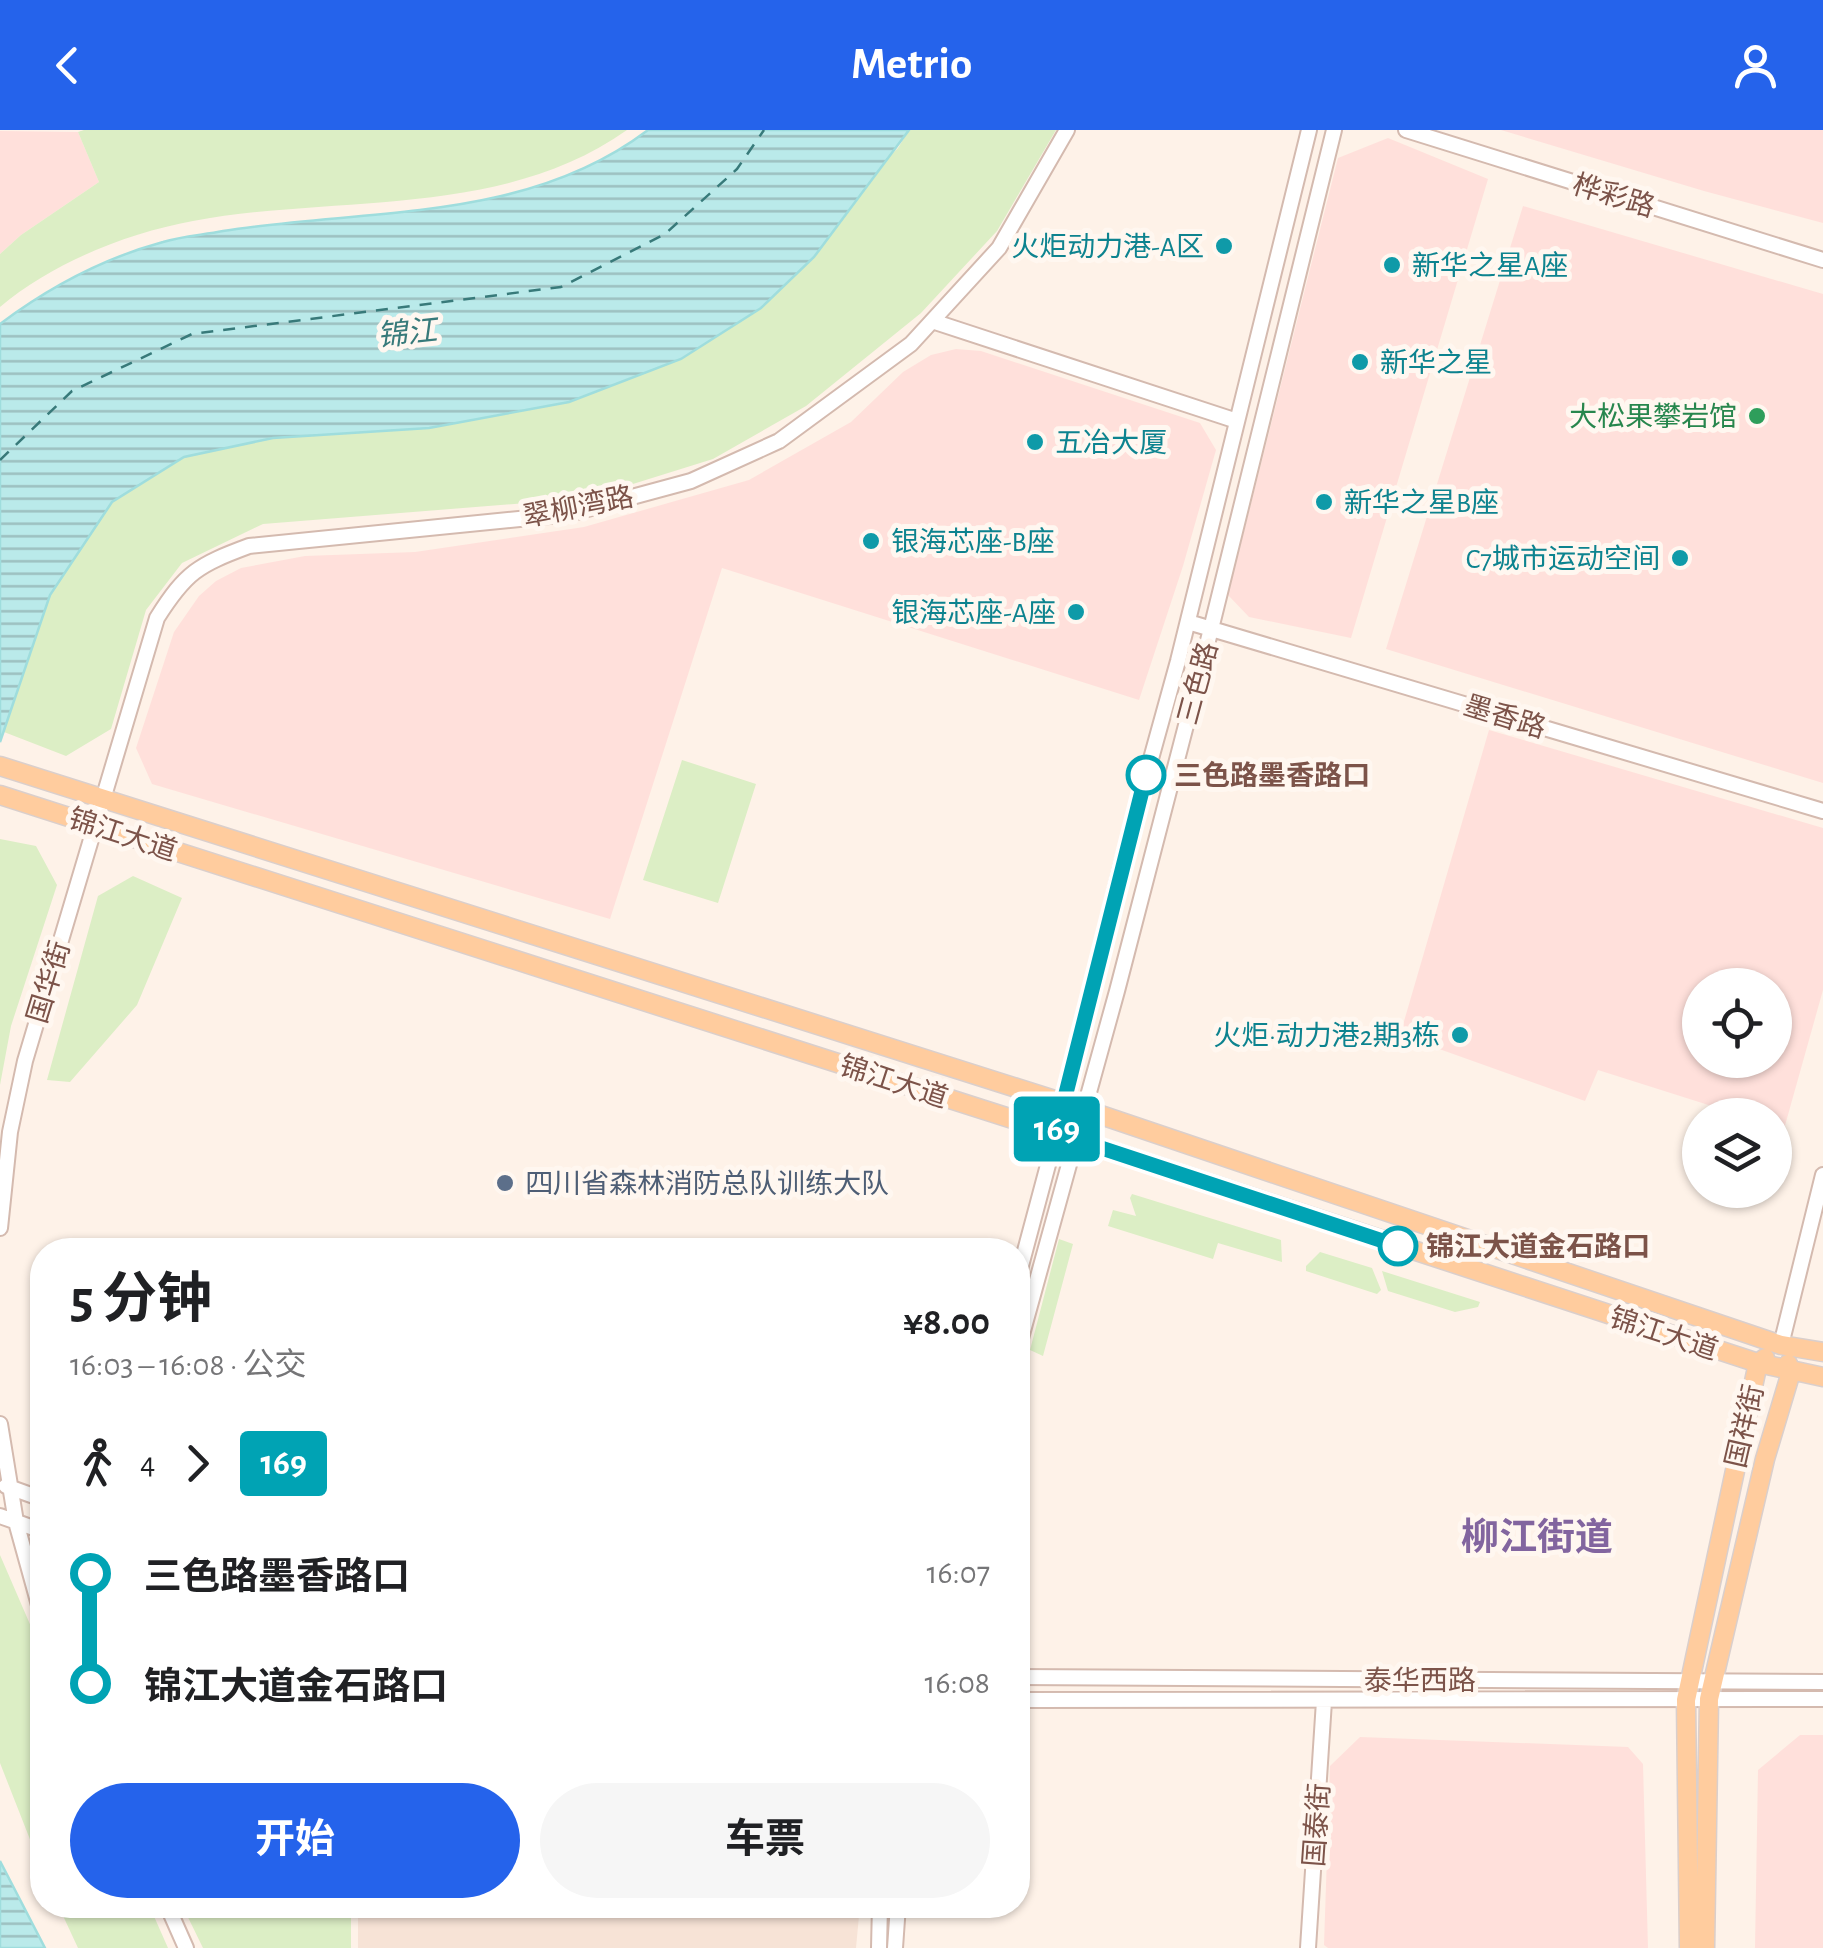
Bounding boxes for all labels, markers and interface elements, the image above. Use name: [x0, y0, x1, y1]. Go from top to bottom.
icon: back: [40, 38, 95, 93]
icon: person: [1728, 38, 1783, 93]
text: Metrio: [851, 42, 972, 87]
street label: 桦彩路: [1569, 169, 1658, 223]
place label: 火炬动力港-A区: [1011, 232, 1204, 262]
marker: 火炬动力港-A区: [1213, 235, 1235, 257]
place label: 新华之星A座: [1412, 251, 1568, 281]
marker: 新华之星A座: [1381, 254, 1403, 276]
water label: 锦江: [375, 314, 441, 352]
place label: 新华之星: [1380, 348, 1492, 378]
marker: 新华之星: [1349, 351, 1371, 373]
place label: 大松果攀岩馆: [1569, 402, 1737, 432]
marker: 大松果攀岩馆: [1746, 405, 1768, 427]
place label: 五冶大厦: [1055, 428, 1167, 458]
marker: 五冶大厦: [1024, 431, 1046, 453]
street label: 翠柳湾路: [520, 482, 636, 532]
place label: 新华之星B座: [1344, 488, 1499, 518]
marker: 新华之星B座: [1313, 491, 1335, 513]
place label: 银海芯座-B座: [891, 527, 1055, 557]
marker: 银海芯座-B座: [860, 530, 882, 552]
place label: C7城市运动空间: [1466, 544, 1660, 574]
marker: C7城市运动空间: [1669, 547, 1691, 569]
place label: 银海芯座-A座: [891, 598, 1056, 628]
marker: 银海芯座-A座: [1065, 601, 1087, 623]
street label: 三色路: [1173, 639, 1223, 728]
street label: 墨香路: [1460, 690, 1549, 744]
marker: 三色路墨香路口: [1127, 756, 1165, 794]
place label: 三色路墨香路口: [1174, 760, 1370, 791]
street label: 锦江大道: [65, 803, 181, 867]
street label: 国华街: [22, 938, 76, 1027]
map controls: [1682, 968, 1792, 1208]
button: locate: [1682, 968, 1792, 1078]
place label: 火炬·动力港2期3栋: [1213, 1021, 1440, 1051]
marker: 火炬·动力港2期3栋: [1449, 1024, 1471, 1046]
street label: 锦江大道: [836, 1050, 952, 1114]
line badge: 169: [1000, 1096, 1114, 1162]
button: layers: [1682, 1098, 1792, 1208]
text: 169: [1034, 1112, 1080, 1147]
place label: 四川省森林消防总队训练大队: [525, 1169, 889, 1199]
marker: 四川省森林消防总队训练大队: [494, 1172, 516, 1194]
marker: 锦江大道金石路口: [1379, 1227, 1417, 1265]
place label: 锦江大道金石路口: [1426, 1231, 1650, 1262]
text: 5 分钟: [70, 1273, 212, 1328]
street label: 锦江大道: [1606, 1302, 1722, 1366]
text: ¥8.00: [903, 1304, 990, 1342]
text: 16:03 – 16:08 · 公交: [70, 1349, 307, 1381]
street label: 国祥街: [1721, 1382, 1769, 1471]
icon: walk: [70, 1436, 125, 1491]
icon: forward: [170, 1436, 225, 1491]
text: 169: [260, 1446, 307, 1481]
text: 4: [140, 1447, 155, 1479]
district label: 柳江街道: [1461, 1517, 1613, 1558]
text: 16:07: [926, 1557, 990, 1589]
text: 三色路墨香路口: [144, 1559, 410, 1597]
street label: 泰华西路: [1364, 1666, 1476, 1696]
text: 16:08: [925, 1667, 990, 1699]
text: 锦江大道金石路口: [144, 1669, 448, 1707]
street label: 国泰街: [1299, 1782, 1335, 1868]
button: 开始: [70, 1783, 520, 1898]
button: 车票: [540, 1783, 990, 1898]

